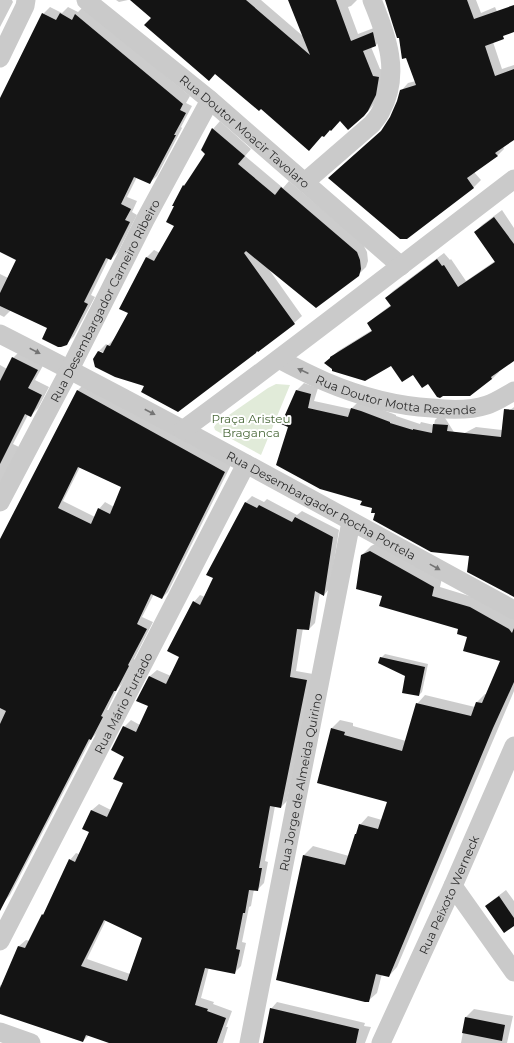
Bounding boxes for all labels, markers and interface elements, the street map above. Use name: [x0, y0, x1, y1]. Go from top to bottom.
street label: Rua Doutor Moacir Tavolaro: [177, 71, 313, 191]
street label: Rua Desembargador Carneiro Ribeiro: [46, 196, 162, 405]
one-way arrow: [29, 348, 41, 354]
one-way arrow: [298, 368, 309, 374]
street label: Rua Doutor Motta Rezende: [313, 371, 477, 417]
one-way arrow: [144, 408, 156, 415]
park label: Praça Aristeu Braganca: [211, 411, 291, 440]
street label: Rua Desembargador Rocha Portela: [224, 447, 419, 563]
one-way arrow: [429, 564, 440, 570]
street label: Rua Mário Furtado: [90, 650, 155, 756]
street label: Rua Jorge de Almeida Quirino: [275, 692, 325, 872]
street label: Rua Peixoto Werneck: [415, 832, 482, 957]

